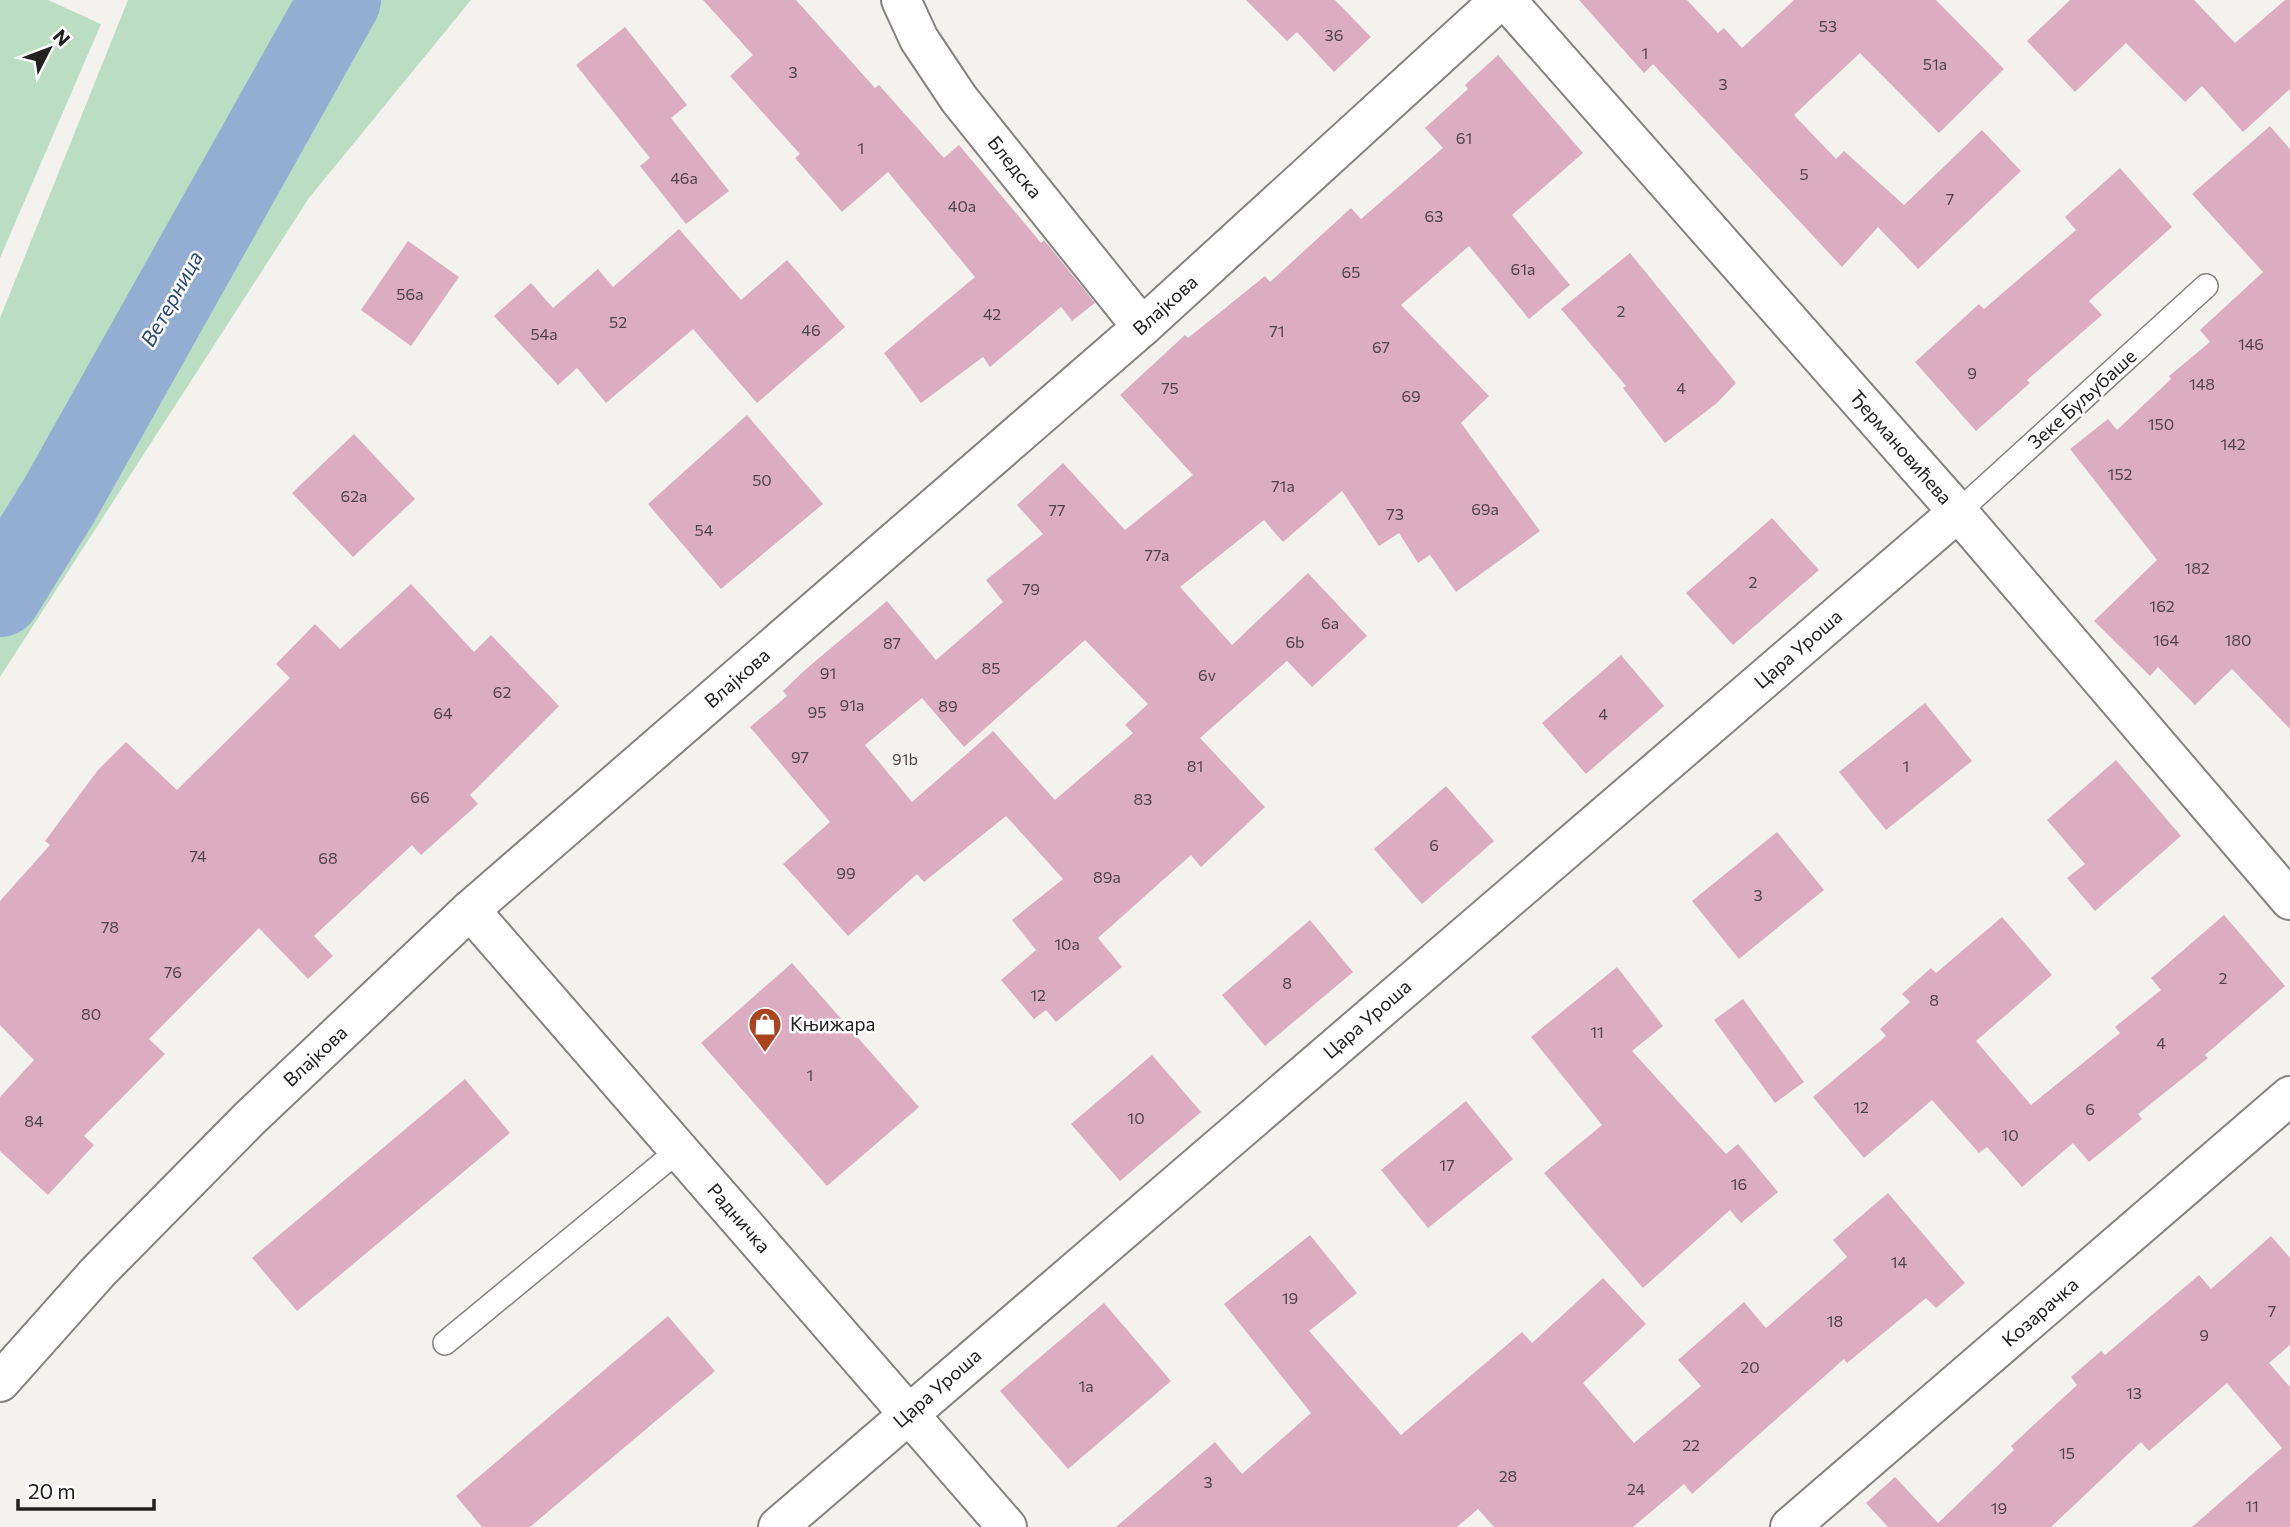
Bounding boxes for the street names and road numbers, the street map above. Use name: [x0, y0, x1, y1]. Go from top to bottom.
street label: Бледска: [983, 131, 1047, 202]
street label: Влајкова: [1128, 270, 1202, 340]
street label: Зеке Буљубаше: [2023, 344, 2141, 453]
street label: Ђермановићева: [1845, 385, 1957, 509]
street label: Цара Уроша: [1749, 604, 1846, 693]
street label: Влајкова: [699, 643, 774, 712]
street label: Цара Уроша: [1318, 974, 1415, 1063]
street label: Влајкова: [278, 1020, 351, 1091]
street label: Радничка: [703, 1178, 776, 1257]
street label: Козарачка: [1997, 1272, 2083, 1351]
street label: Цара Уроша: [888, 1343, 985, 1432]

